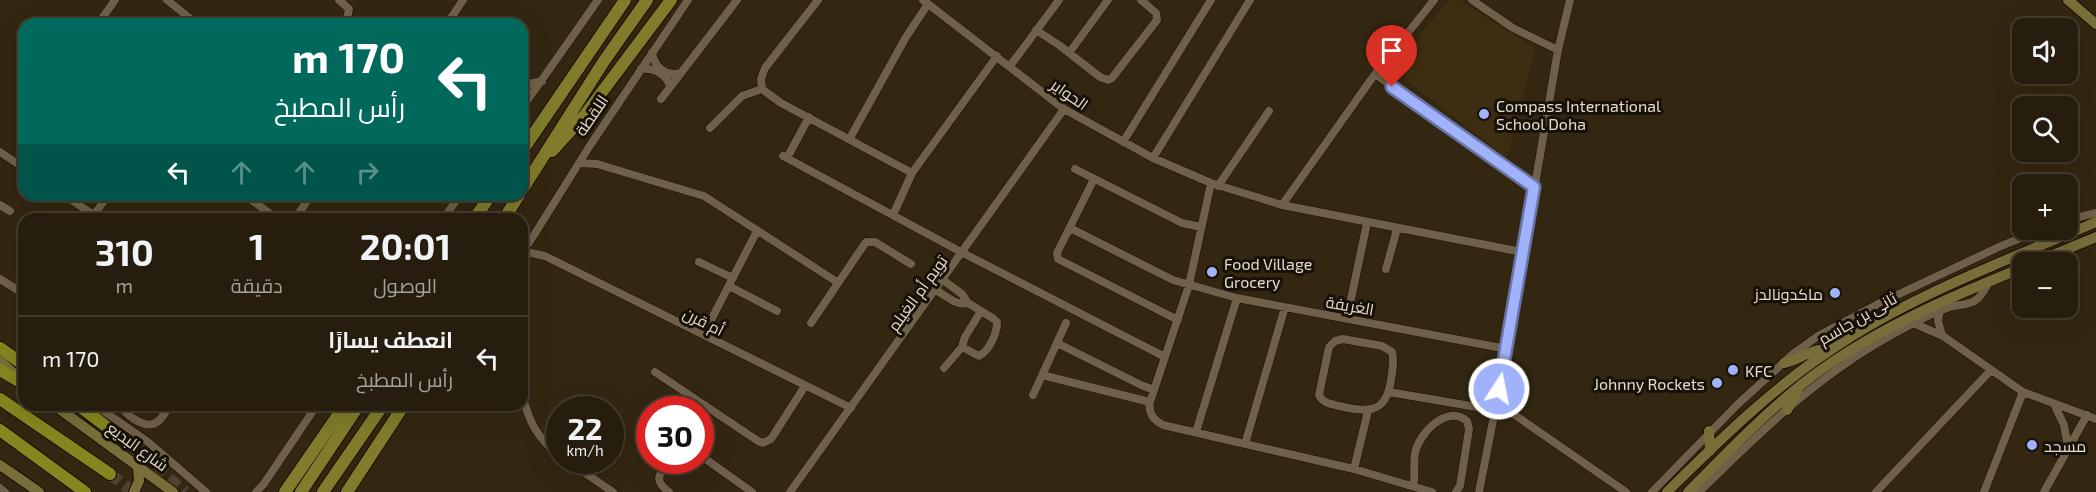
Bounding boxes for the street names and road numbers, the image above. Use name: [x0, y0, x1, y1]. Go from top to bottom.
street label: الحواير: [1046, 74, 1092, 114]
street label: اللقطة: [571, 91, 611, 139]
street label: تويم أم الغيلم: [883, 251, 954, 336]
street label: ثانى بن جاسم: [1814, 288, 1902, 351]
street label: الغريفة: [1324, 291, 1376, 320]
street label: أم قرن: [679, 303, 727, 342]
street label: شارع البديع: [102, 417, 172, 477]

